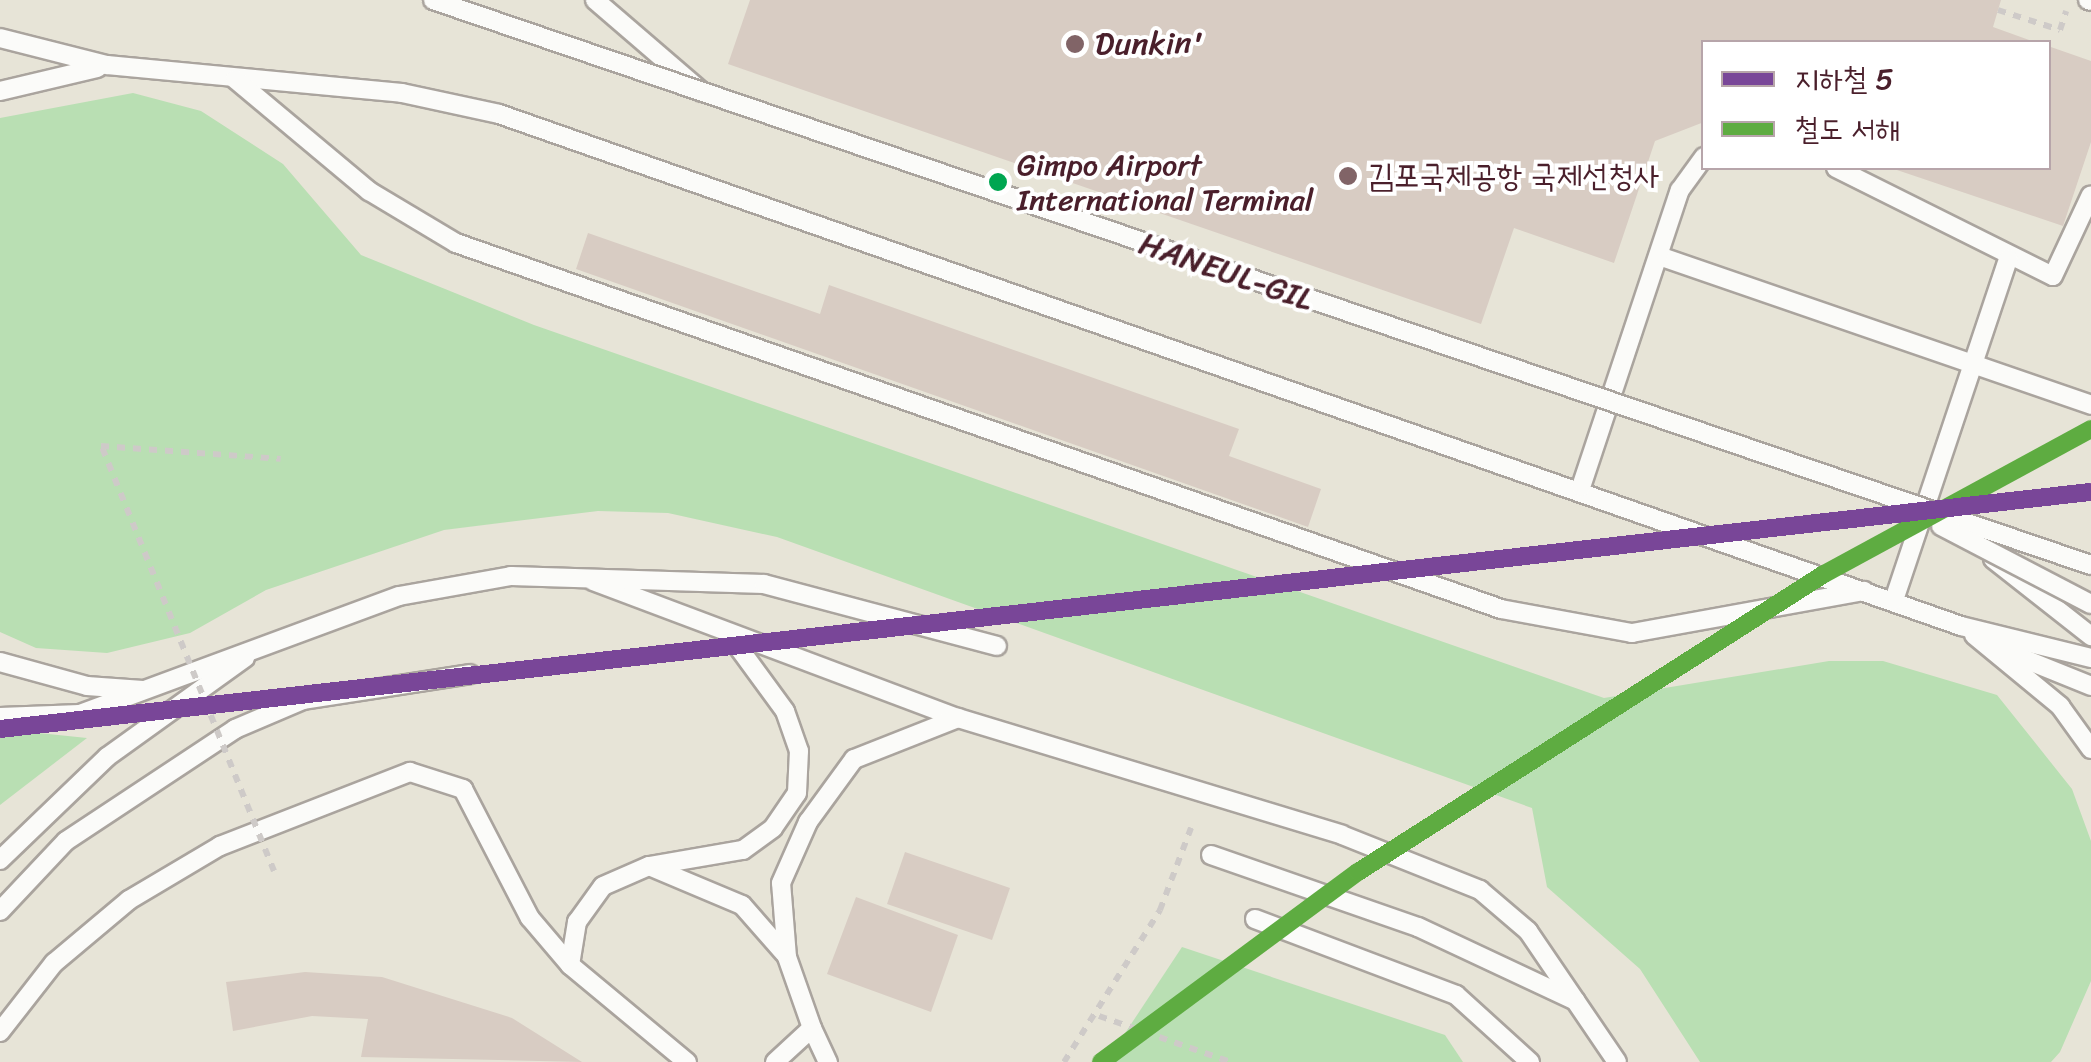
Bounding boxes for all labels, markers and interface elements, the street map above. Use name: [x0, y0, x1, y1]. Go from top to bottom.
place label: Dunkin': [1095, 25, 1204, 63]
marker: Dunkin': [1064, 33, 1086, 55]
legend: [1701, 40, 2051, 170]
text: 지하철 5: [1795, 52, 1894, 106]
text: 철도 서해: [1795, 102, 1899, 156]
place label: Gimpo Airport International Terminal: [1017, 147, 1314, 218]
place label: 김포국제공항 국제선청사: [1368, 157, 1660, 195]
marker: 김포국제공항 국제선청사: [1337, 165, 1359, 187]
marker: Gimpo Airport International Terminal: [988, 172, 1008, 192]
street label: HANEUL-GIL: [1134, 224, 1318, 320]

